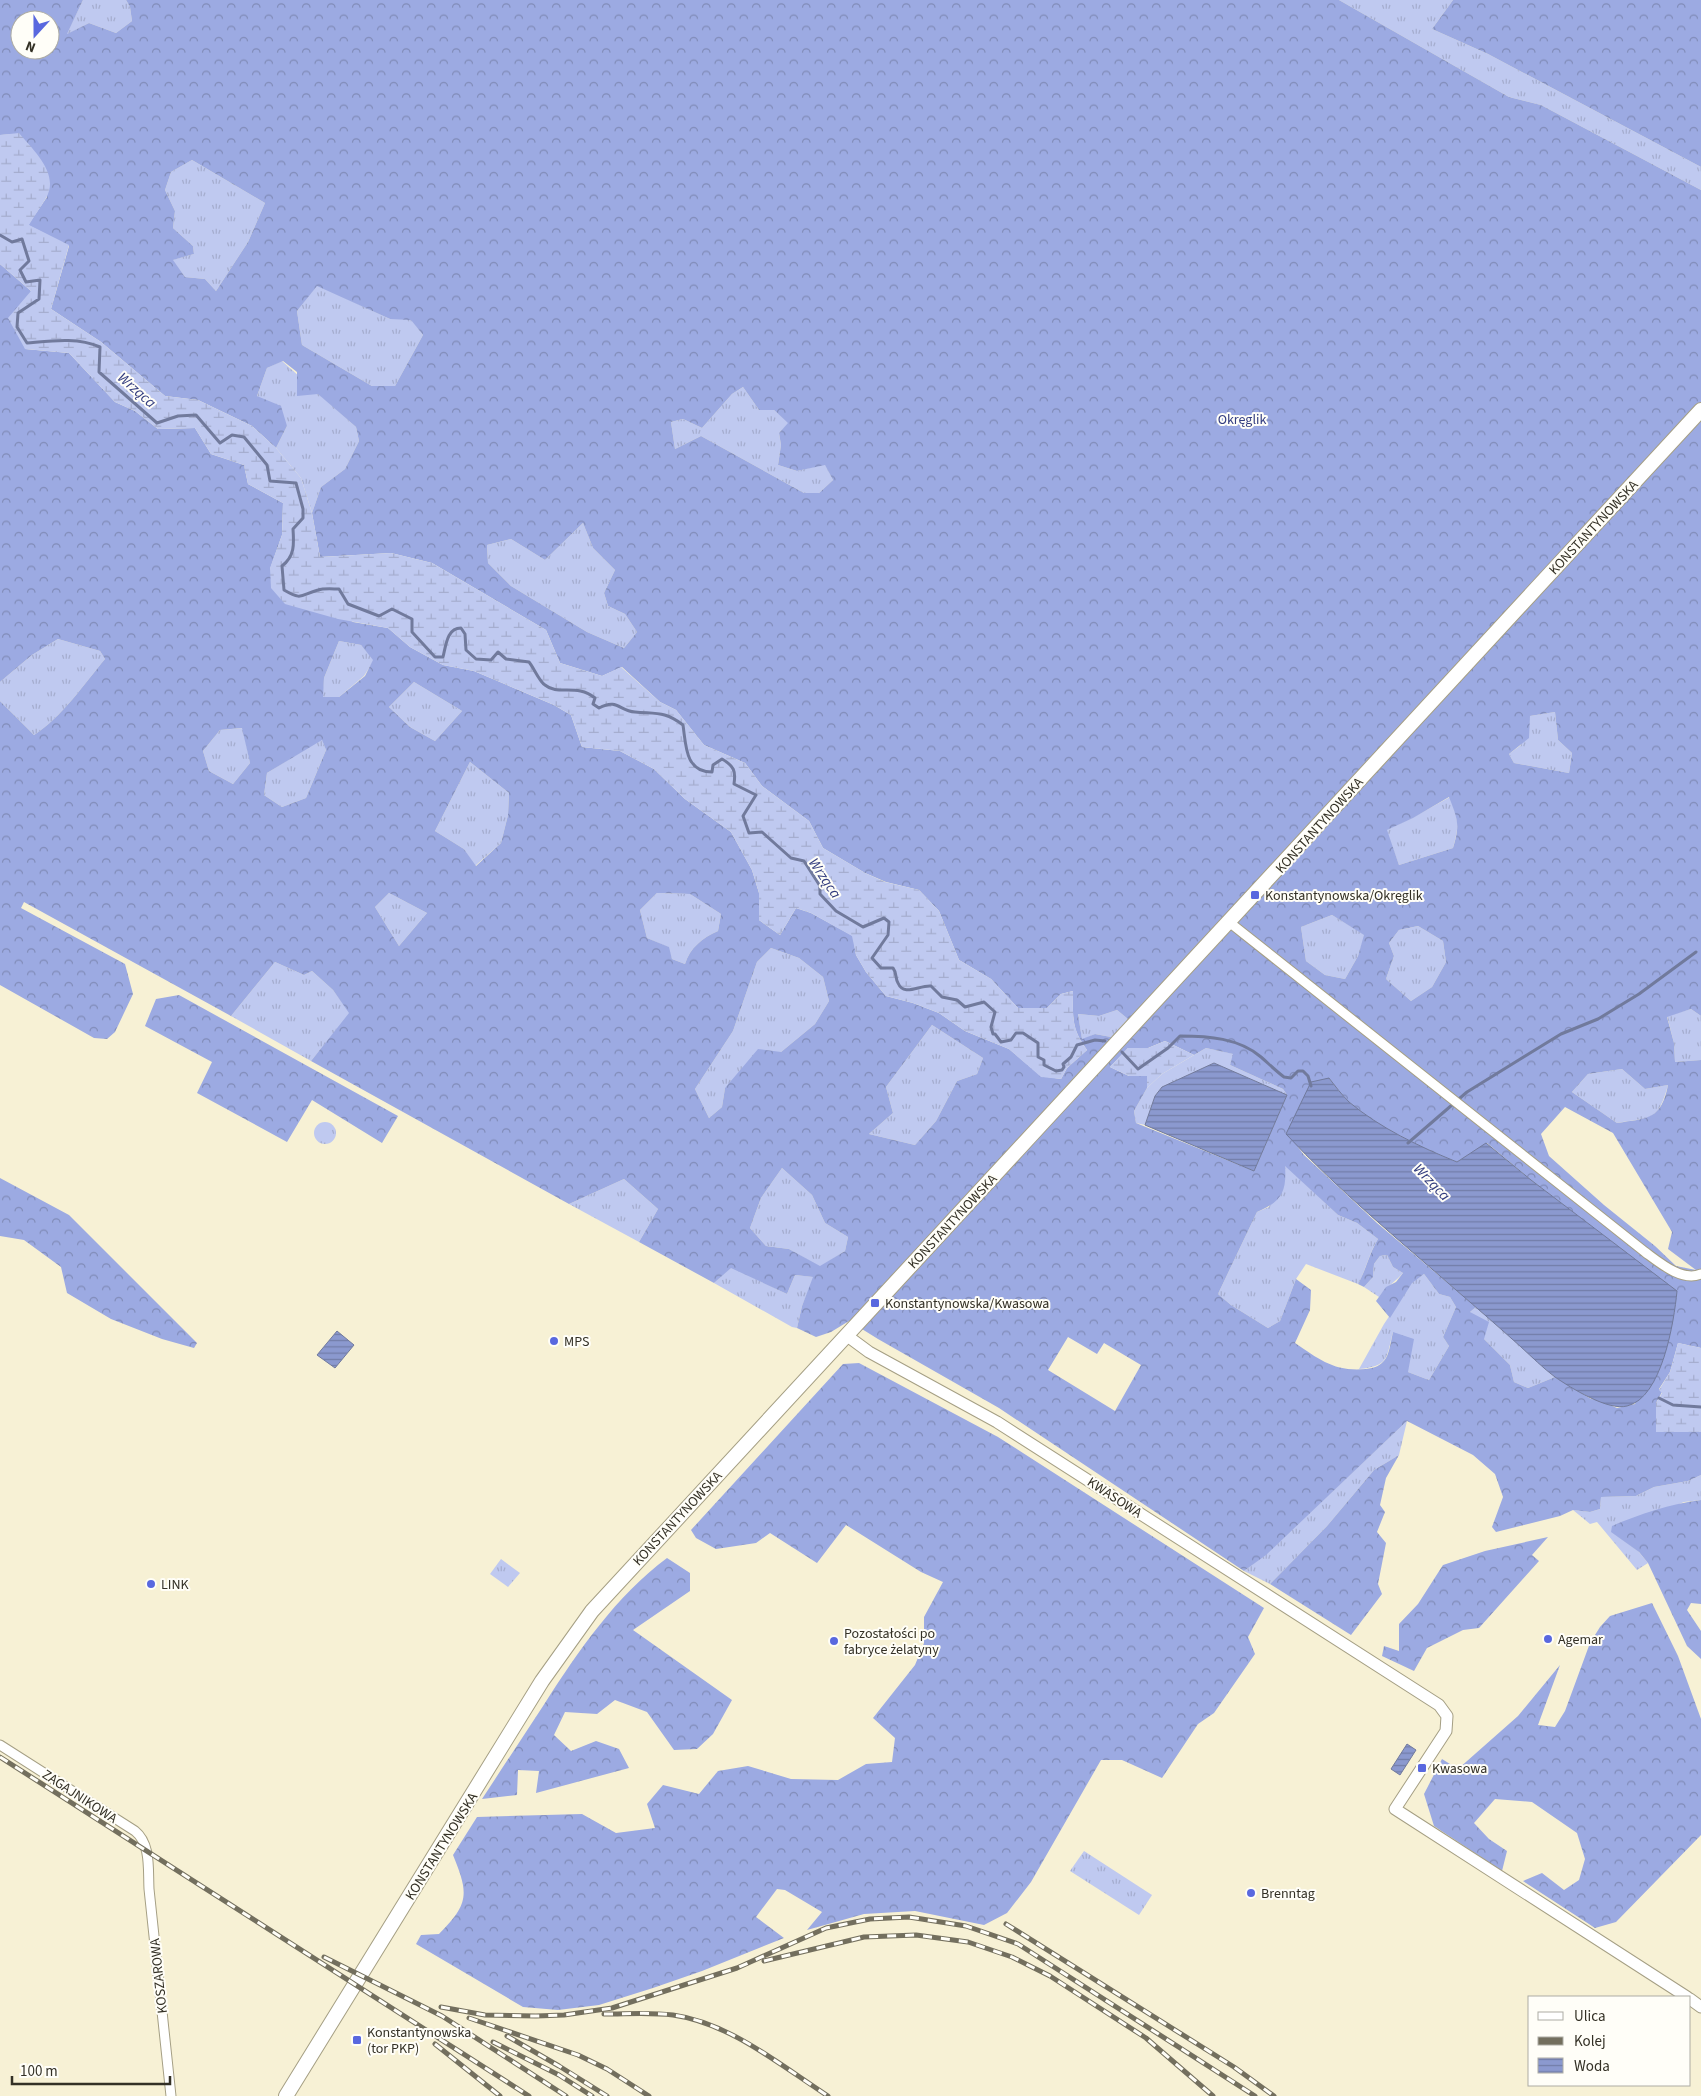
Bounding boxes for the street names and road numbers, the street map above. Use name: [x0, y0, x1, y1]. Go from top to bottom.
street label: KONSTANTYNOWSKA: [1544, 476, 1643, 580]
street label: KONSTANTYNOWSKA: [1271, 773, 1369, 878]
street label: KONSTANTYNOWSKA: [903, 1170, 1002, 1274]
street label: KONSTANTYNOWSKA: [628, 1467, 727, 1571]
street label: KWASOWA: [1083, 1473, 1146, 1523]
street label: ZAGAJNIKOWA: [38, 1765, 121, 1829]
street label: KONSTANTYNOWSKA: [401, 1789, 483, 1904]
street label: KOSZAROWA: [145, 1937, 173, 2014]

